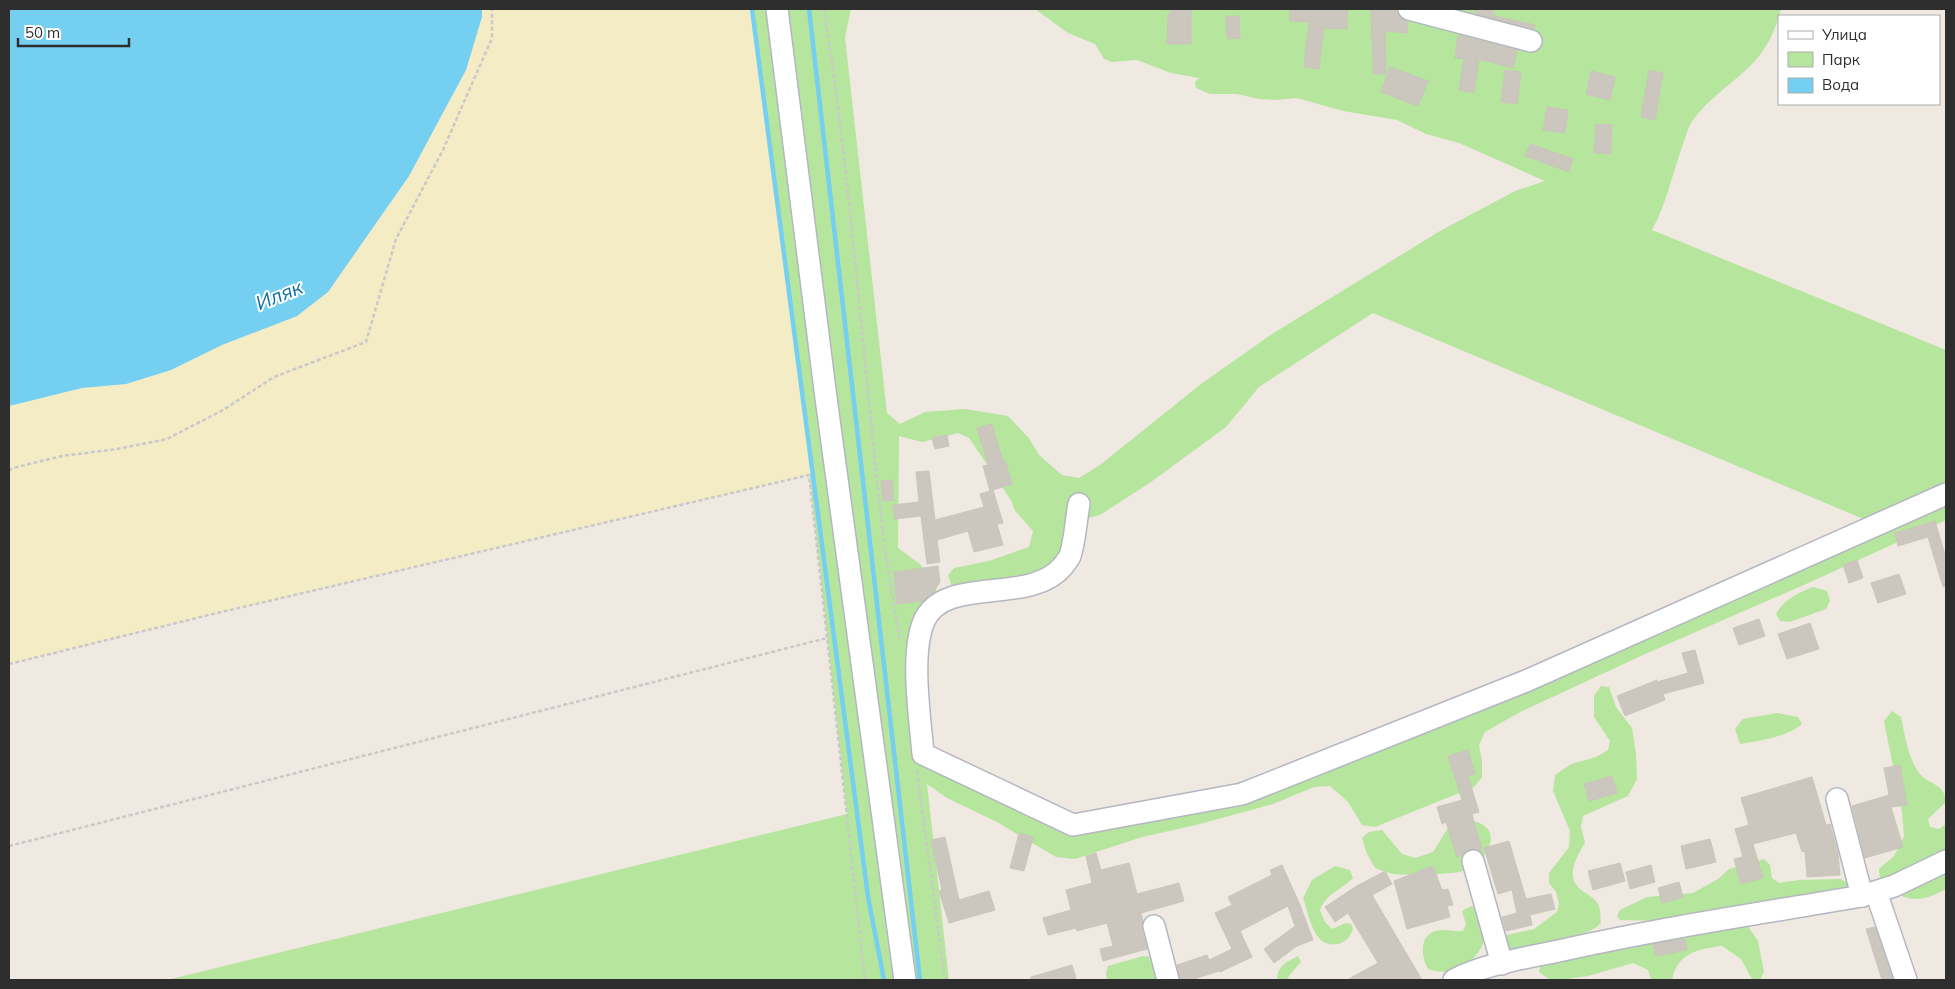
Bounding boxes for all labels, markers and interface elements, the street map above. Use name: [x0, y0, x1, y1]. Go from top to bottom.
scale bar: [18, 15, 129, 47]
legend: [1778, 15, 1940, 105]
text: 50 m: [25, 23, 60, 42]
text: Улица: [1821, 25, 1867, 44]
text: Парк: [1822, 50, 1861, 69]
text: Вода: [1822, 75, 1859, 94]
water label: Иляк: [252, 273, 307, 315]

